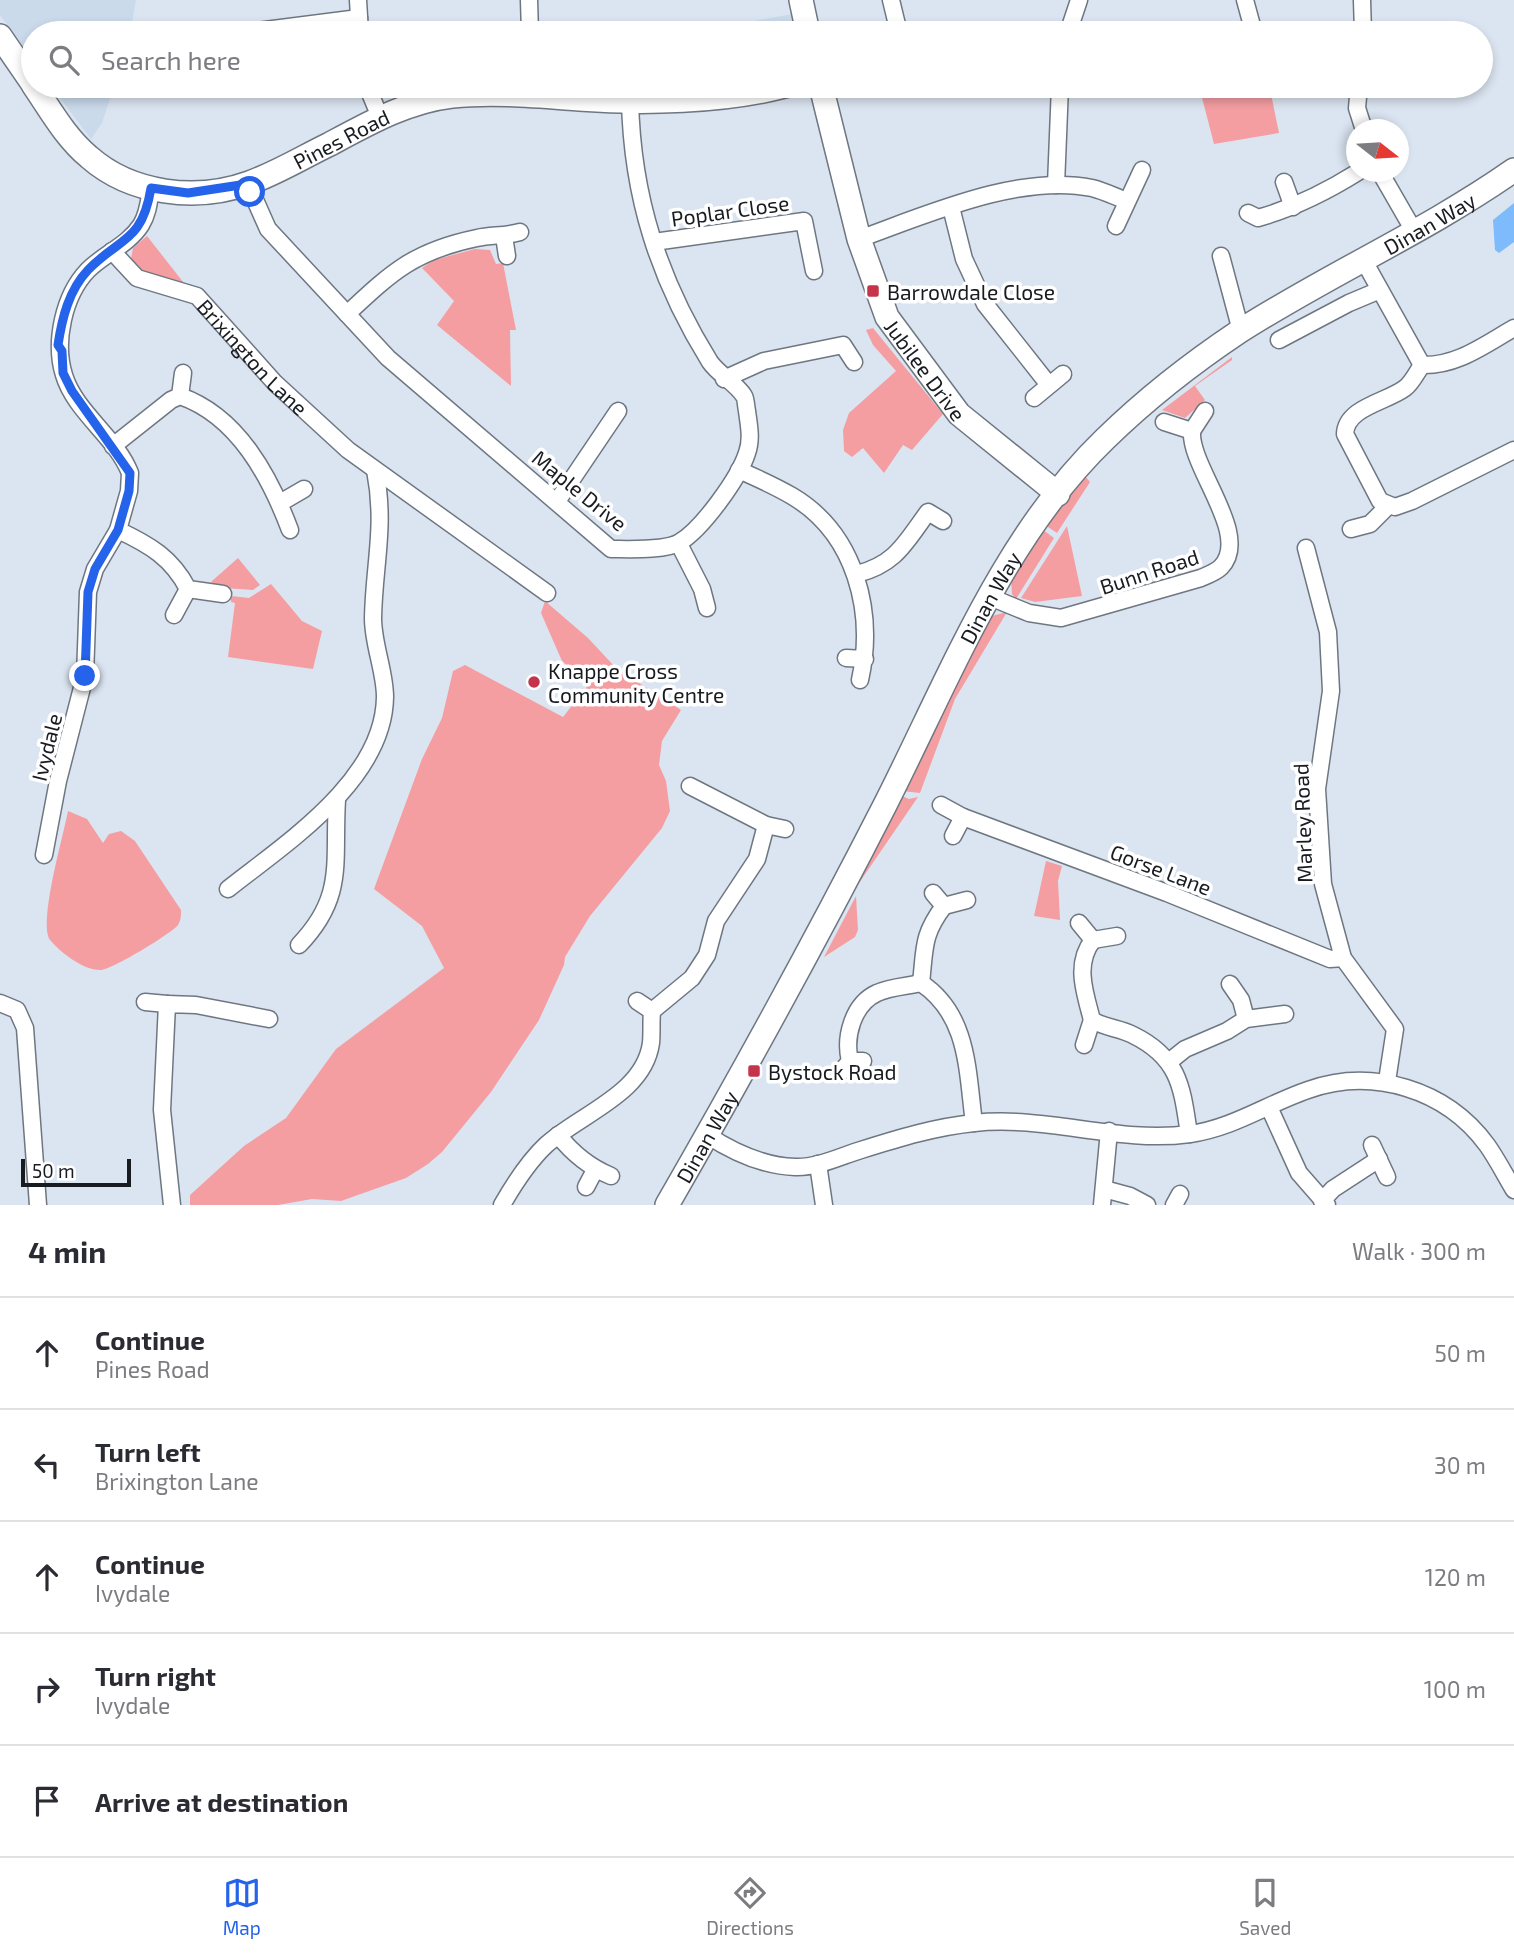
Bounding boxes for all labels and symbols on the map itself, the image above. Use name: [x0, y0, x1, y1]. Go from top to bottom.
street label: Pines Road: [289, 103, 393, 173]
north arrow: [1346, 119, 1409, 182]
route start: [234, 176, 265, 207]
street label: Dinan Way: [1379, 186, 1480, 259]
street label: Poplar Close: [669, 189, 791, 231]
place label: Barrowdale Close: [887, 279, 1055, 304]
marker: Barrowdale Close: [865, 283, 881, 299]
street label: Brixington Lane: [193, 293, 313, 420]
street label: Jubilee Drive: [880, 314, 972, 425]
street label: Maple Drive: [528, 444, 632, 536]
street label: Bunn Road: [1096, 543, 1202, 599]
street label: Dinan Way: [954, 547, 1025, 648]
place label: Knappe Cross Community Centre: [548, 658, 724, 707]
route end: [69, 660, 100, 691]
marker: Knappe Cross Community Centre: [526, 674, 542, 690]
street label: Ivydale: [26, 711, 66, 783]
street label: Marley Road: [1287, 763, 1317, 883]
street label: Gorse Lane: [1107, 838, 1215, 900]
place label: Bystock Road: [768, 1059, 897, 1084]
marker: Bystock Road: [746, 1063, 762, 1079]
street label: Dinan Way: [670, 1086, 742, 1187]
scale bar: [21, 1156, 131, 1188]

